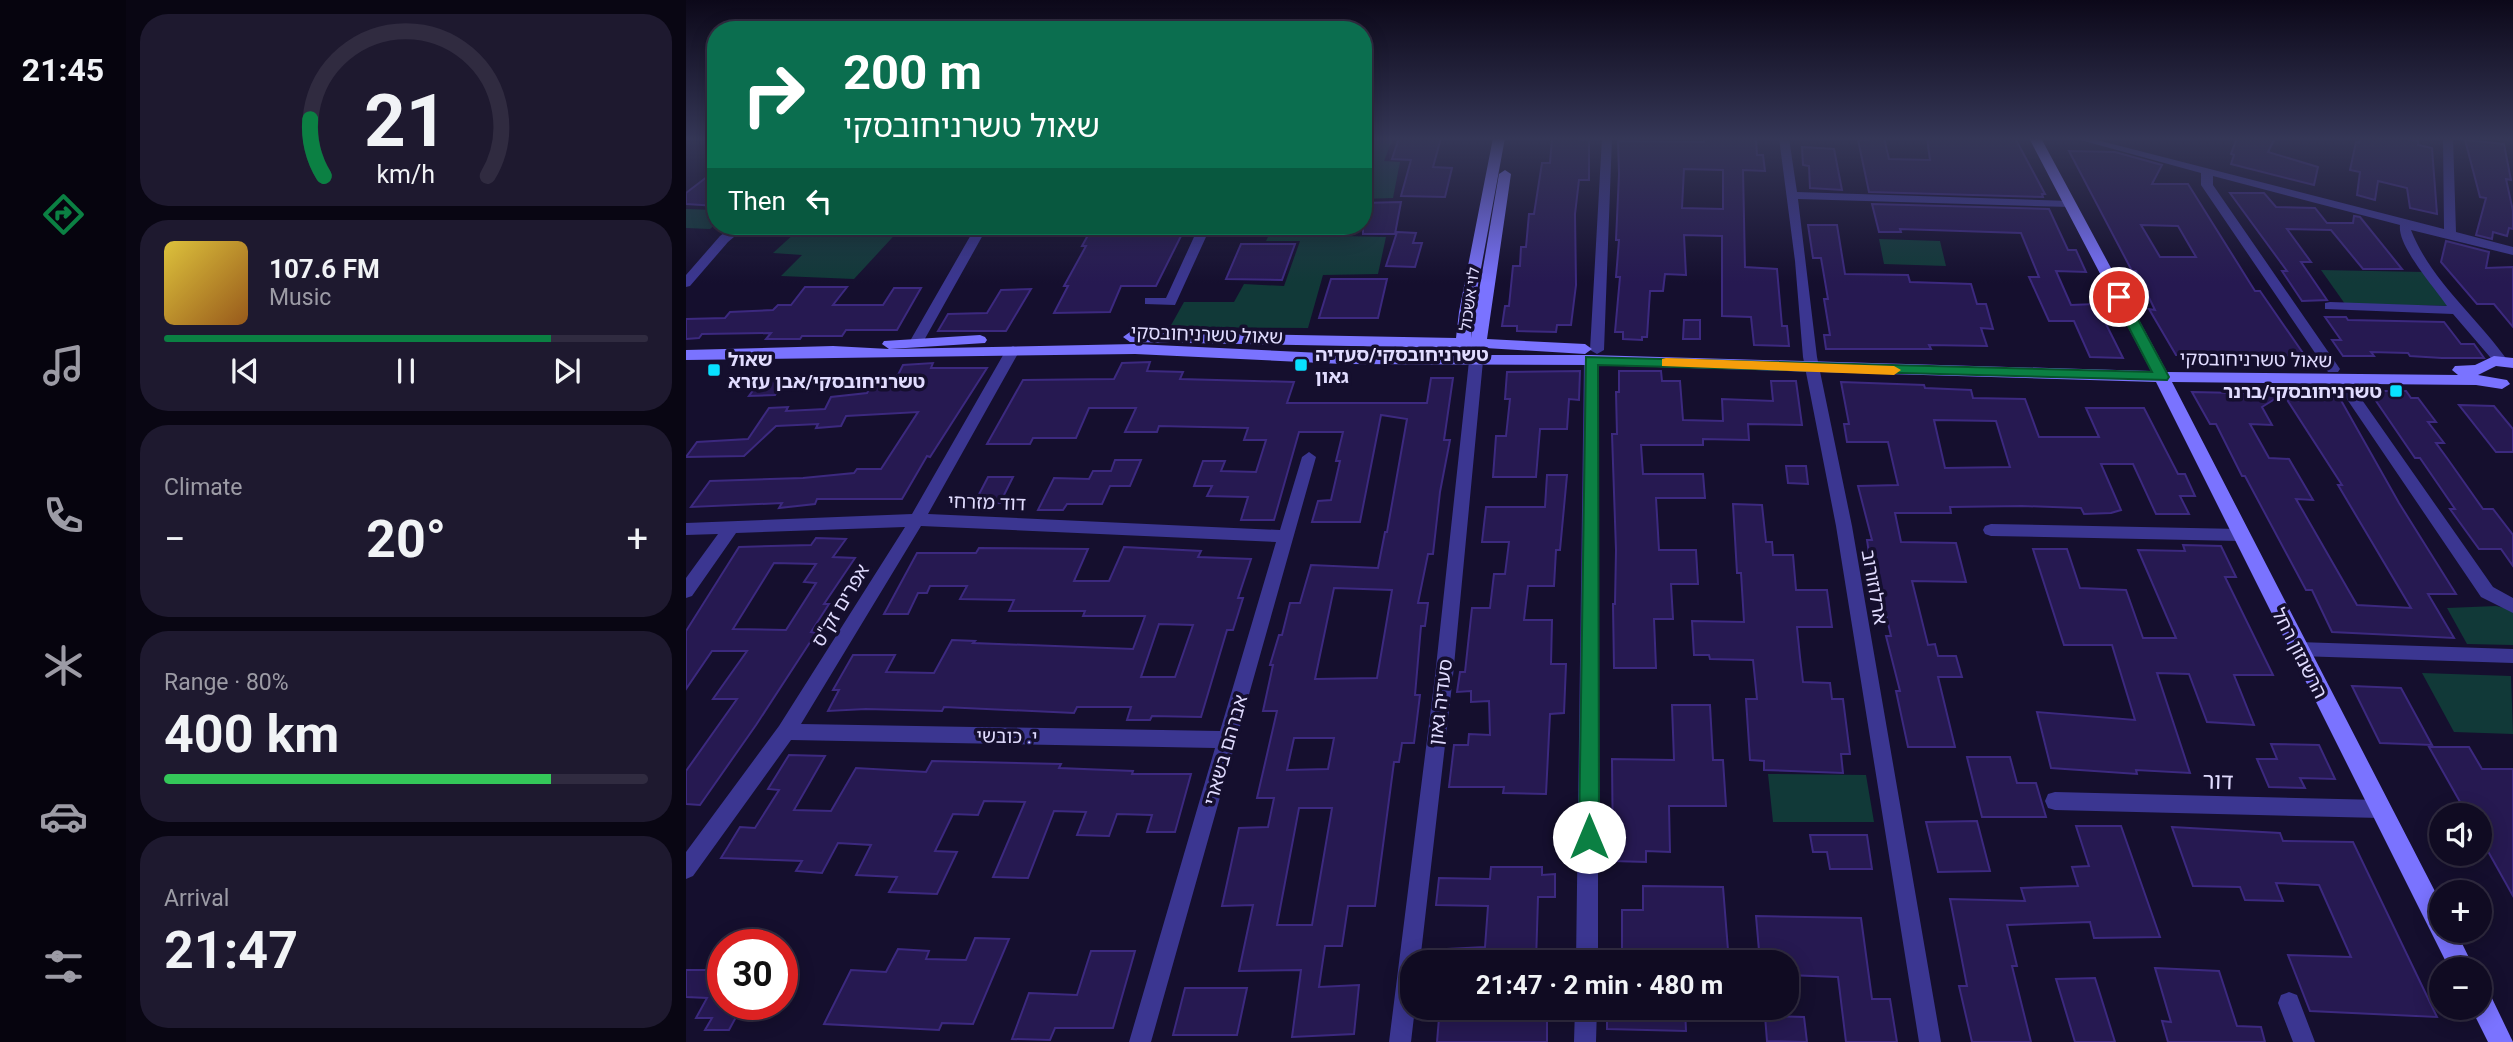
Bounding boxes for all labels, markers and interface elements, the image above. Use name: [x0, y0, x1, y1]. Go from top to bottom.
text: 200 m: [843, 44, 982, 101]
icon: right: [728, 49, 819, 140]
text: 21:45: [22, 51, 104, 89]
text: 21: [364, 78, 448, 164]
text: שאול טשרניחובסקי: [843, 107, 1100, 145]
text: km/h: [377, 160, 435, 189]
icon: left: [800, 182, 838, 220]
text: Then: [728, 186, 786, 216]
icon: directions: [39, 190, 88, 239]
text: 107.6 FM: [269, 254, 380, 284]
street label: לוי אשכול: [1456, 266, 1483, 332]
pin: [2089, 267, 2149, 327]
icon: arrive: [2100, 278, 2138, 316]
text: Music: [269, 284, 331, 311]
street label: שאול טשרניחובסקי: [1130, 320, 1284, 349]
icon: music: [39, 341, 88, 390]
place label: טשרניחובסקי/סעדיה גאון: [1315, 343, 1489, 388]
street label: שאול טשרניחובסקי: [2180, 347, 2332, 372]
place label: שאול טשרניחובסקי/אבן עזרא: [728, 348, 925, 393]
icon: previous: [226, 352, 264, 390]
icon: pause: [387, 352, 425, 390]
icon: next: [548, 352, 586, 390]
marker: טשרניחובסקי/סעדיה גאון: [1293, 357, 1309, 373]
marker: שאול טשרניחובסקי/אבן עזרא: [706, 362, 722, 378]
place label: טשרניחובסקי/ברנר: [2223, 380, 2382, 403]
marker: טשרניחובסקי/ברנר: [2388, 383, 2404, 399]
text: Climate: [164, 474, 243, 501]
street label: דוד מזרחי: [948, 490, 1026, 515]
icon: phone: [39, 491, 88, 540]
text: 20°: [366, 509, 446, 570]
text: −: [164, 517, 186, 561]
text: +: [626, 517, 648, 561]
street label: ארלוזורוב: [1857, 548, 1892, 626]
street label: אפרים זק"ס: [807, 560, 874, 651]
street label: הרשנזון רחל: [2267, 604, 2332, 702]
icon: climate: [39, 641, 88, 690]
street label: סעדיה גאון: [1424, 658, 1457, 746]
text: Range · 80%: [164, 669, 289, 696]
street label: אברהם בשארי: [1199, 692, 1252, 808]
text: 400 km: [164, 704, 339, 765]
street label: י. כובשי: [976, 724, 1038, 749]
street label: דור: [2202, 767, 2234, 796]
icon: car: [39, 792, 88, 841]
position arrow: [1552, 800, 1626, 874]
map controls: [2429, 803, 2492, 1020]
button: sound: [2429, 803, 2492, 866]
button: +: [2429, 880, 2492, 943]
text: Arrival: [164, 885, 229, 912]
text: 21:47: [164, 920, 298, 981]
speed limit sign: 30: [707, 929, 798, 1020]
icon: filters: [39, 942, 88, 991]
button: −: [2429, 957, 2492, 1020]
text: 21:47 · 2 min · 480 m: [1476, 970, 1723, 1000]

